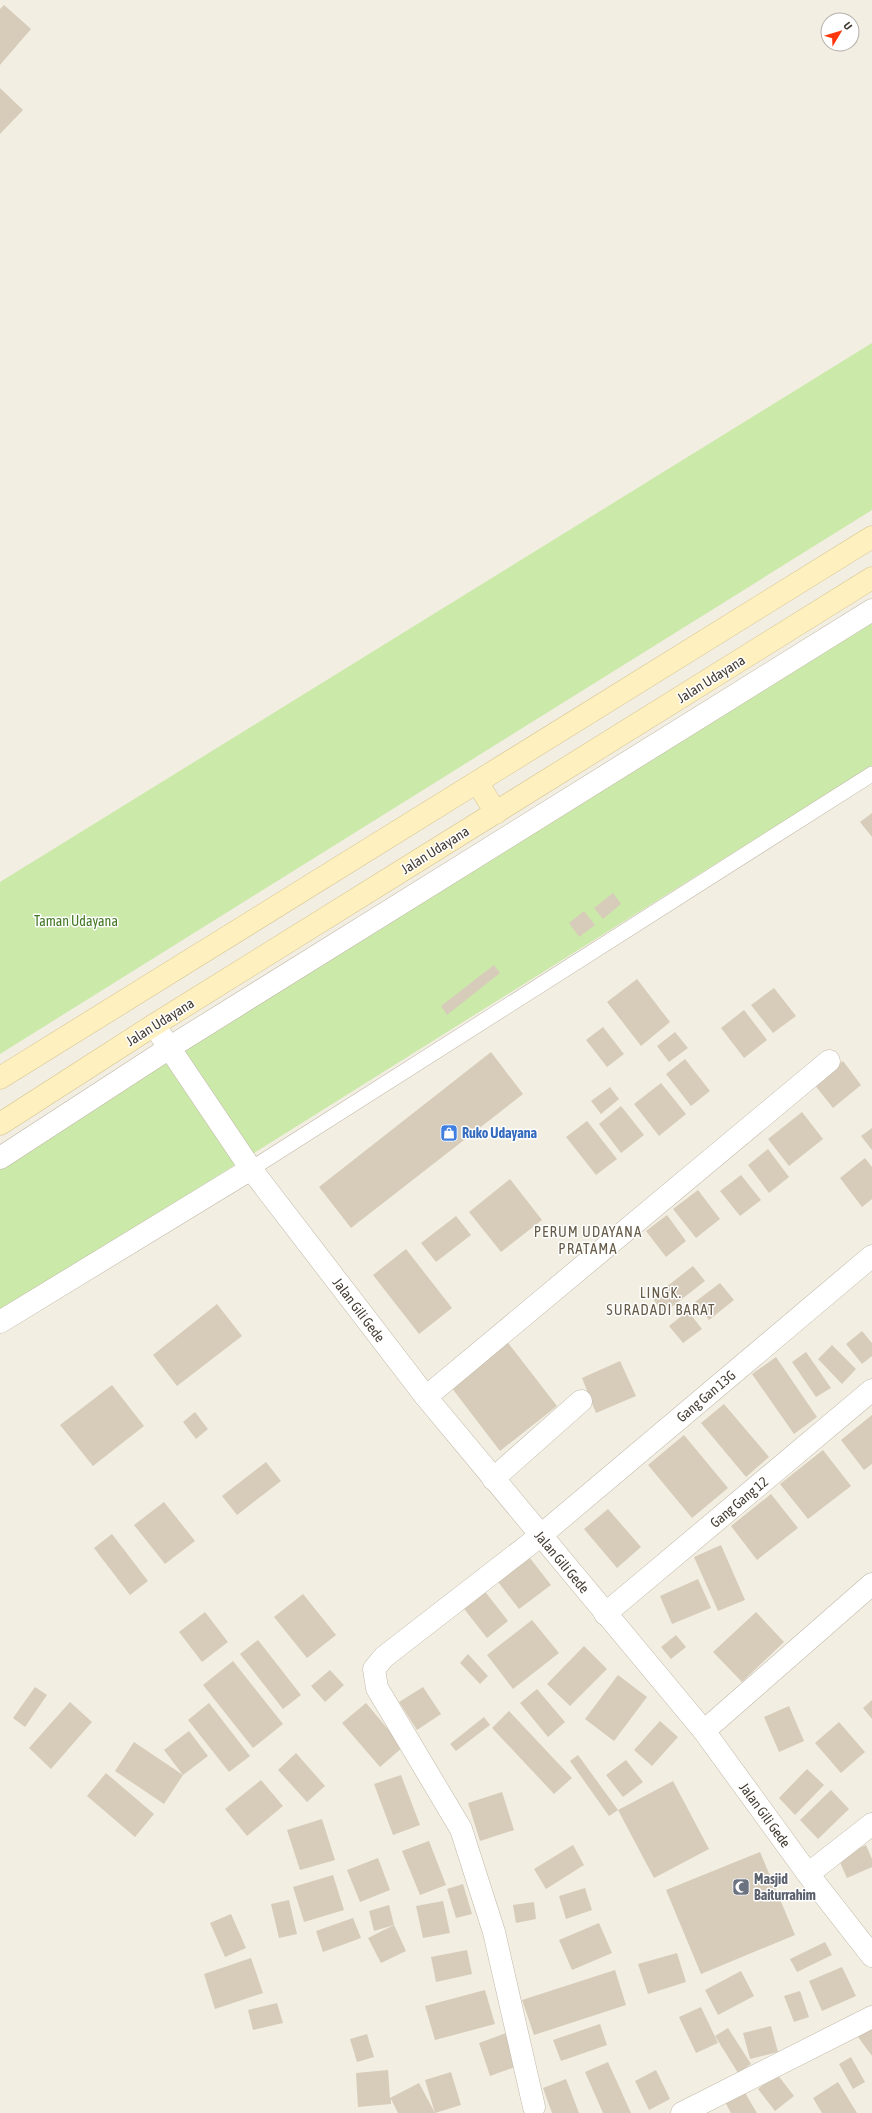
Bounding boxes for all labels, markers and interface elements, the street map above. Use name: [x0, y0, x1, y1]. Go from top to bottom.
north arrow: [820, 12, 860, 52]
text: U: [841, 20, 855, 32]
street label: Jalan Udayana: [674, 652, 748, 706]
street label: Jalan Udayana: [398, 823, 472, 877]
park label: Taman Udayana: [34, 913, 118, 929]
street label: Jalan Udayana: [123, 995, 197, 1049]
shop icon: Ruko Udayana: [439, 1123, 459, 1143]
place label: Ruko Udayana: [462, 1125, 537, 1141]
district label: PERUM UDAYANA PRATAMA: [534, 1223, 642, 1257]
street label: Jalan Gili Gede: [330, 1275, 388, 1345]
district label: LINGK. SURADADI BARAT: [606, 1284, 716, 1318]
street label: Gang Gan 13G: [673, 1367, 739, 1425]
street label: Gang Gang 12: [707, 1473, 771, 1531]
street label: Jalan Gili Gede: [531, 1528, 593, 1596]
street label: Jalan Gili Gede: [736, 1780, 794, 1850]
place label: Masjid Baiturrahim: [754, 1871, 816, 1903]
mosque icon: Masjid Baiturrahim: [731, 1877, 751, 1897]

